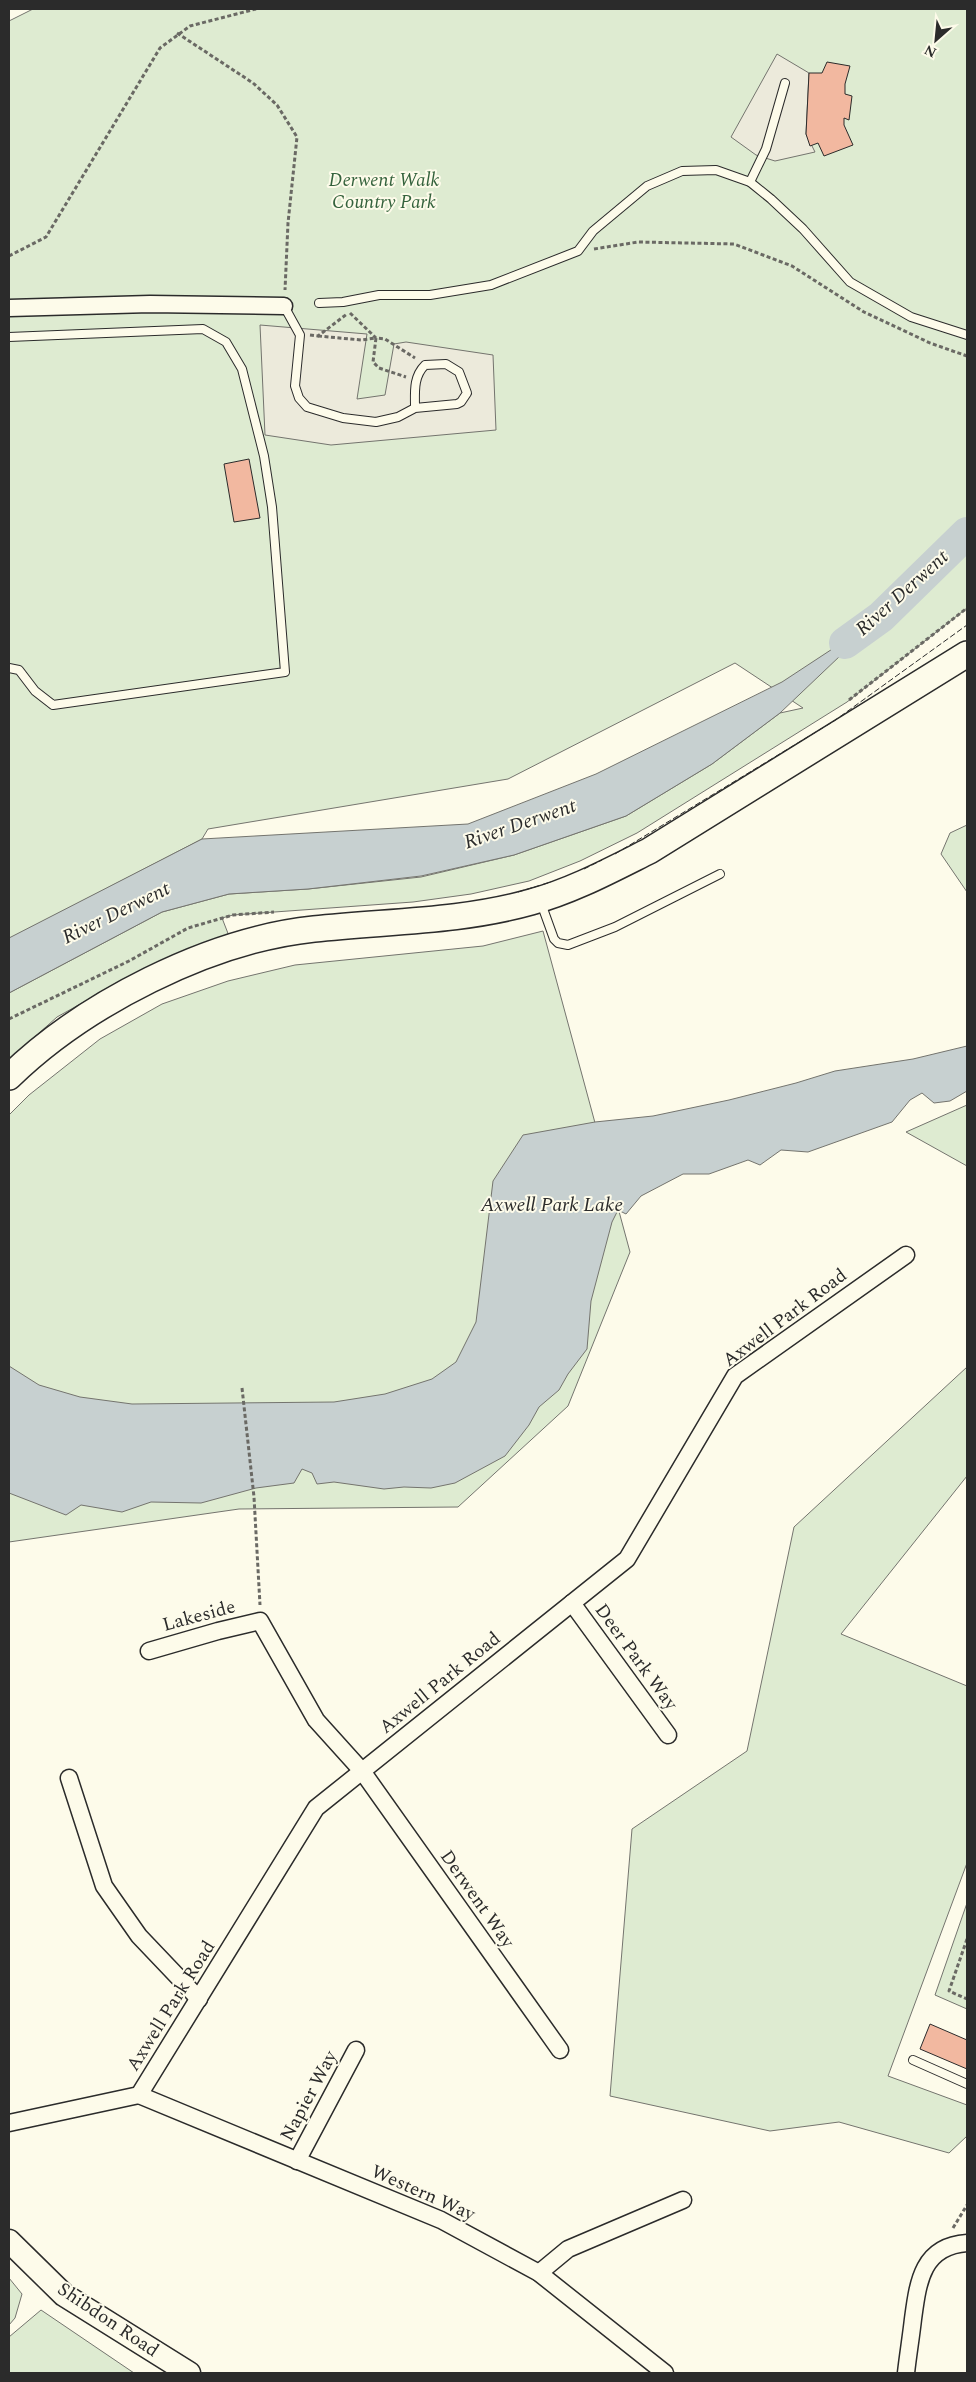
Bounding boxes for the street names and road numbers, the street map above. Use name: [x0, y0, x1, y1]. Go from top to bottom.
street label: Axwell Park Road: [717, 1261, 853, 1375]
street label: Lakeside: [159, 1592, 239, 1640]
street label: Deer Park Way: [587, 1598, 685, 1717]
street label: Axwell Park Road: [373, 1625, 507, 1741]
street label: Derwent Way: [432, 1844, 522, 1955]
street label: Axwell Park Road: [119, 1935, 223, 2077]
street label: Napier Way: [273, 2045, 345, 2147]
street label: Western Way: [366, 2157, 481, 2229]
street label: Shibdon Road: [51, 2275, 165, 2365]

